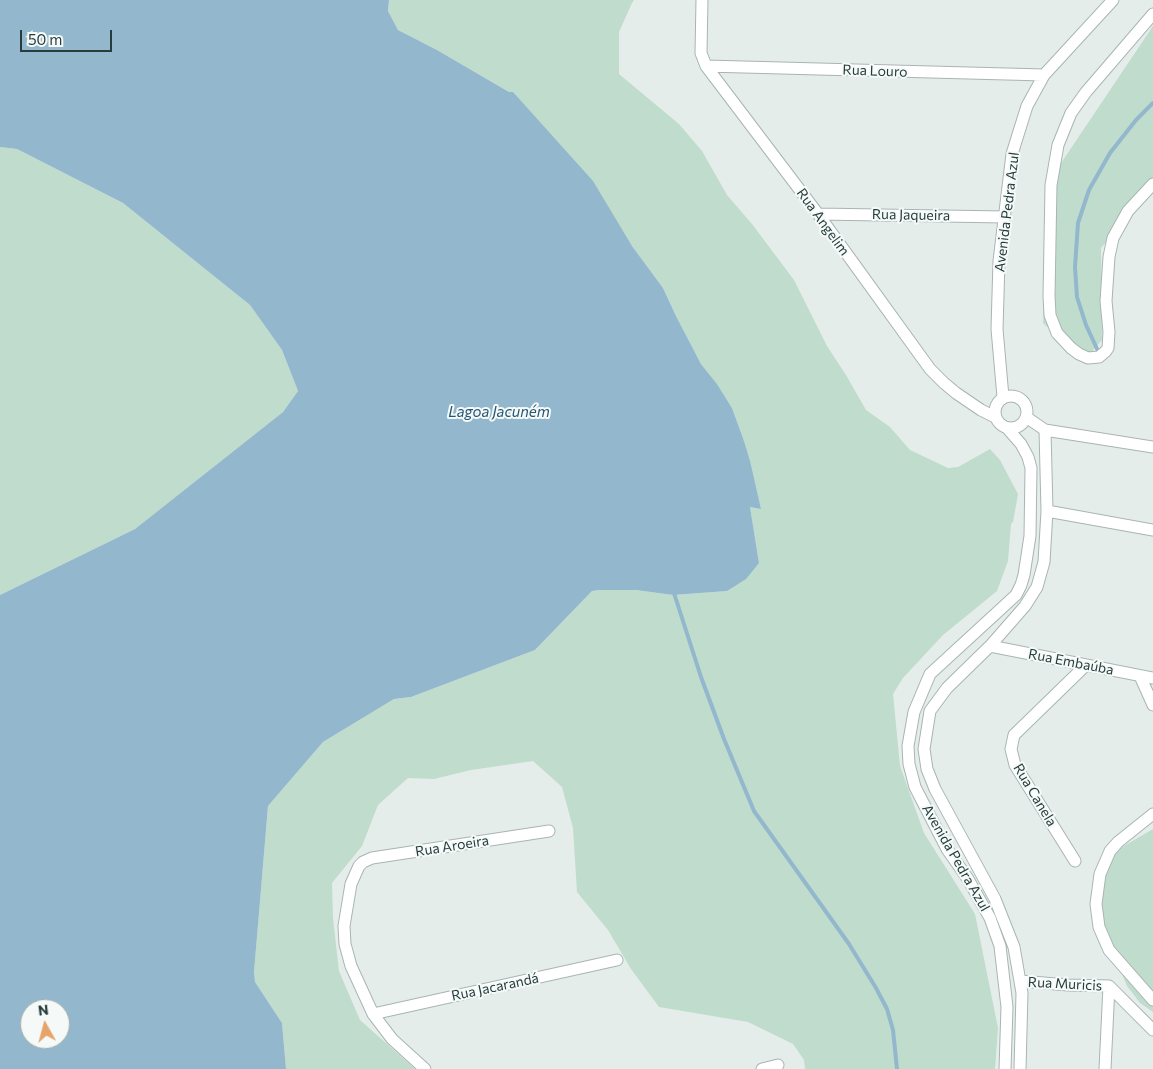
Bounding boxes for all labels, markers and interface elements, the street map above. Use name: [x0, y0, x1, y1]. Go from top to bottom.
scale bar: [22, 20, 115, 52]
text: 50 m: [28, 30, 62, 48]
street label: Rua Louro: [842, 61, 908, 81]
street label: Avenida Pedra Azul: [991, 151, 1023, 273]
street label: Rua Angelim: [793, 185, 853, 259]
street label: Rua Jaqueira: [872, 206, 950, 224]
water label: Lagoa Jacuném: [448, 403, 550, 421]
street label: Rua Embaúba: [1027, 645, 1115, 679]
street label: Rua Canela: [1010, 761, 1060, 829]
street label: Avenida Pedra Azul: [919, 802, 993, 914]
street label: Rua Aroeira: [414, 832, 490, 860]
street label: Rua Jacarandá: [450, 970, 540, 1004]
street label: Rua Muricis: [1027, 974, 1103, 994]
north arrow: [20, 999, 70, 1049]
text: N: [37, 1001, 49, 1019]

